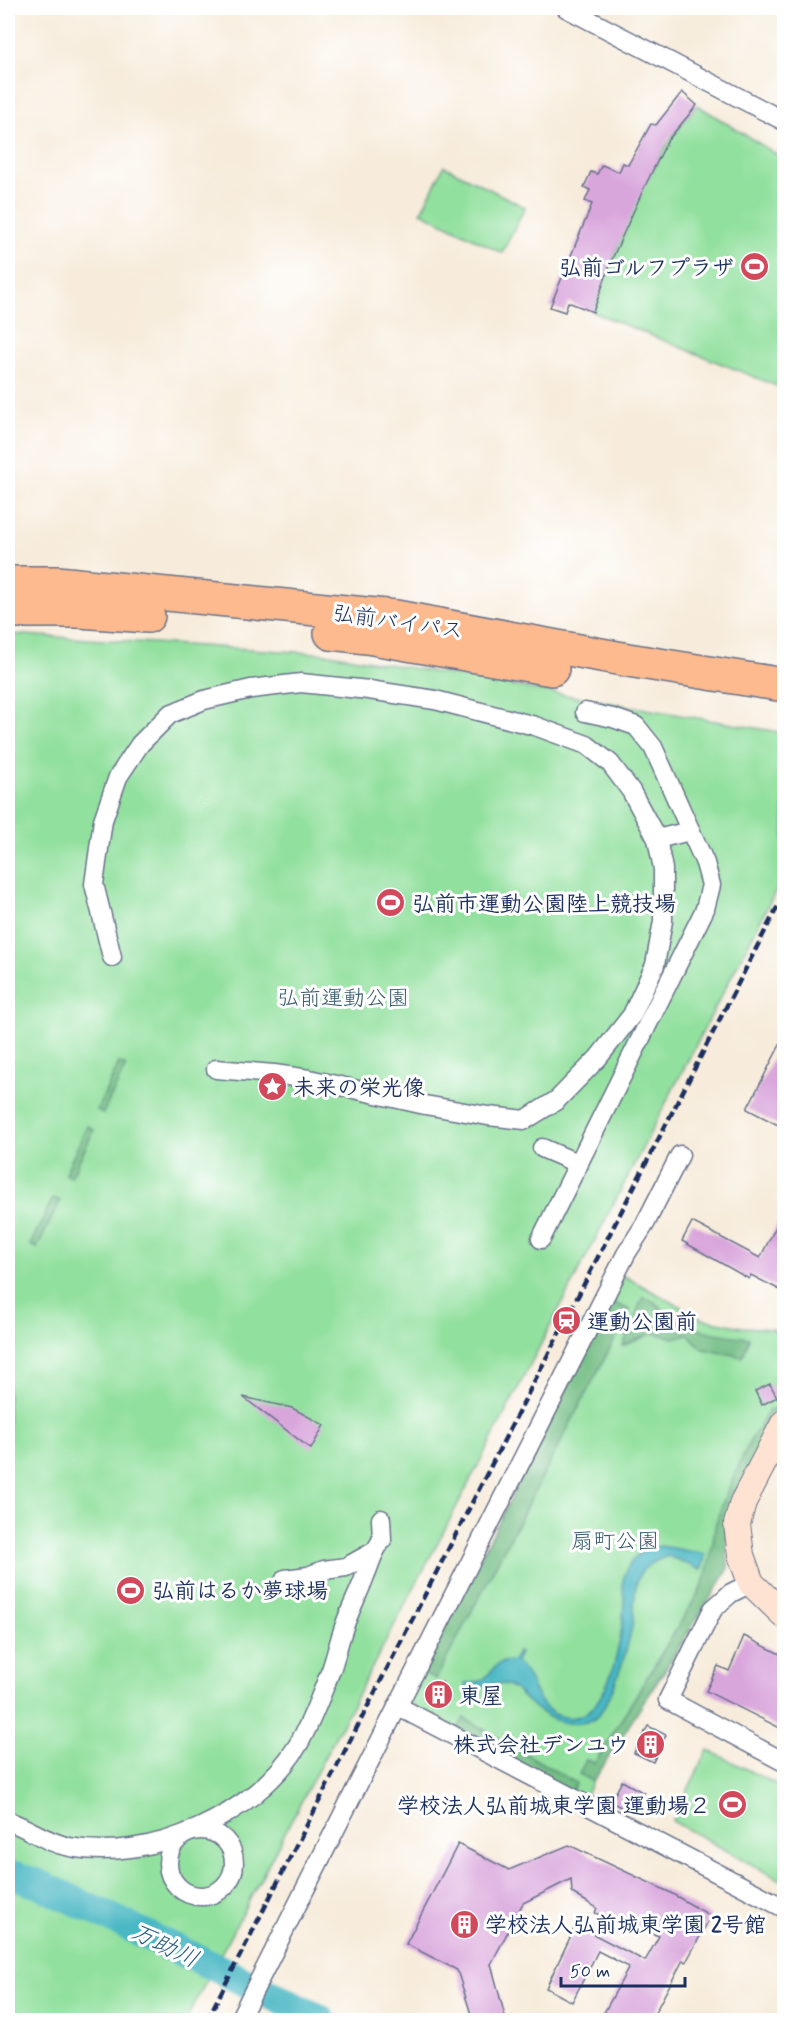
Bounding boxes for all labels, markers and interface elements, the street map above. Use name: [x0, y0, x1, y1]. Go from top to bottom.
sports icon: 弘前ゴルフプラザ: [739, 251, 771, 283]
place label: 弘前ゴルフプラザ: [559, 255, 734, 283]
street label: 弘前バイパス: [331, 600, 465, 646]
sports icon: 弘前市運動公園陸上競技場: [375, 887, 407, 919]
place label: 弘前市運動公園陸上競技場: [412, 891, 676, 919]
park label: 弘前運動公園: [277, 985, 409, 1013]
place icon: 未来の栄光像: [256, 1071, 288, 1103]
place label: 未来の栄光像: [293, 1075, 425, 1103]
station icon: 運動公園前: [550, 1305, 582, 1337]
place label: 運動公園前: [587, 1309, 697, 1337]
park label: 扇町公園: [571, 1528, 659, 1556]
sports icon: 弘前はるか夢球場: [115, 1574, 147, 1606]
place label: 弘前はるか夢球場: [152, 1578, 328, 1606]
building icon: 東屋: [422, 1679, 454, 1711]
place label: 東屋: [459, 1683, 503, 1711]
building icon: 株式会社デンユウ: [634, 1728, 666, 1760]
place label: 株式会社デンユウ: [453, 1732, 629, 1760]
sports icon: 学校法人弘前城東学園 運動場２: [716, 1789, 748, 1821]
place label: 学校法人弘前城東学園 運動場２: [397, 1793, 711, 1821]
building icon: 学校法人弘前城東学園 2号館: [448, 1908, 480, 1940]
place label: 学校法人弘前城東学園 2号館: [485, 1912, 766, 1940]
water label: 万助川: [125, 1917, 203, 1976]
scale bar: [561, 1950, 686, 1988]
text: 50 m: [570, 1960, 610, 1984]

